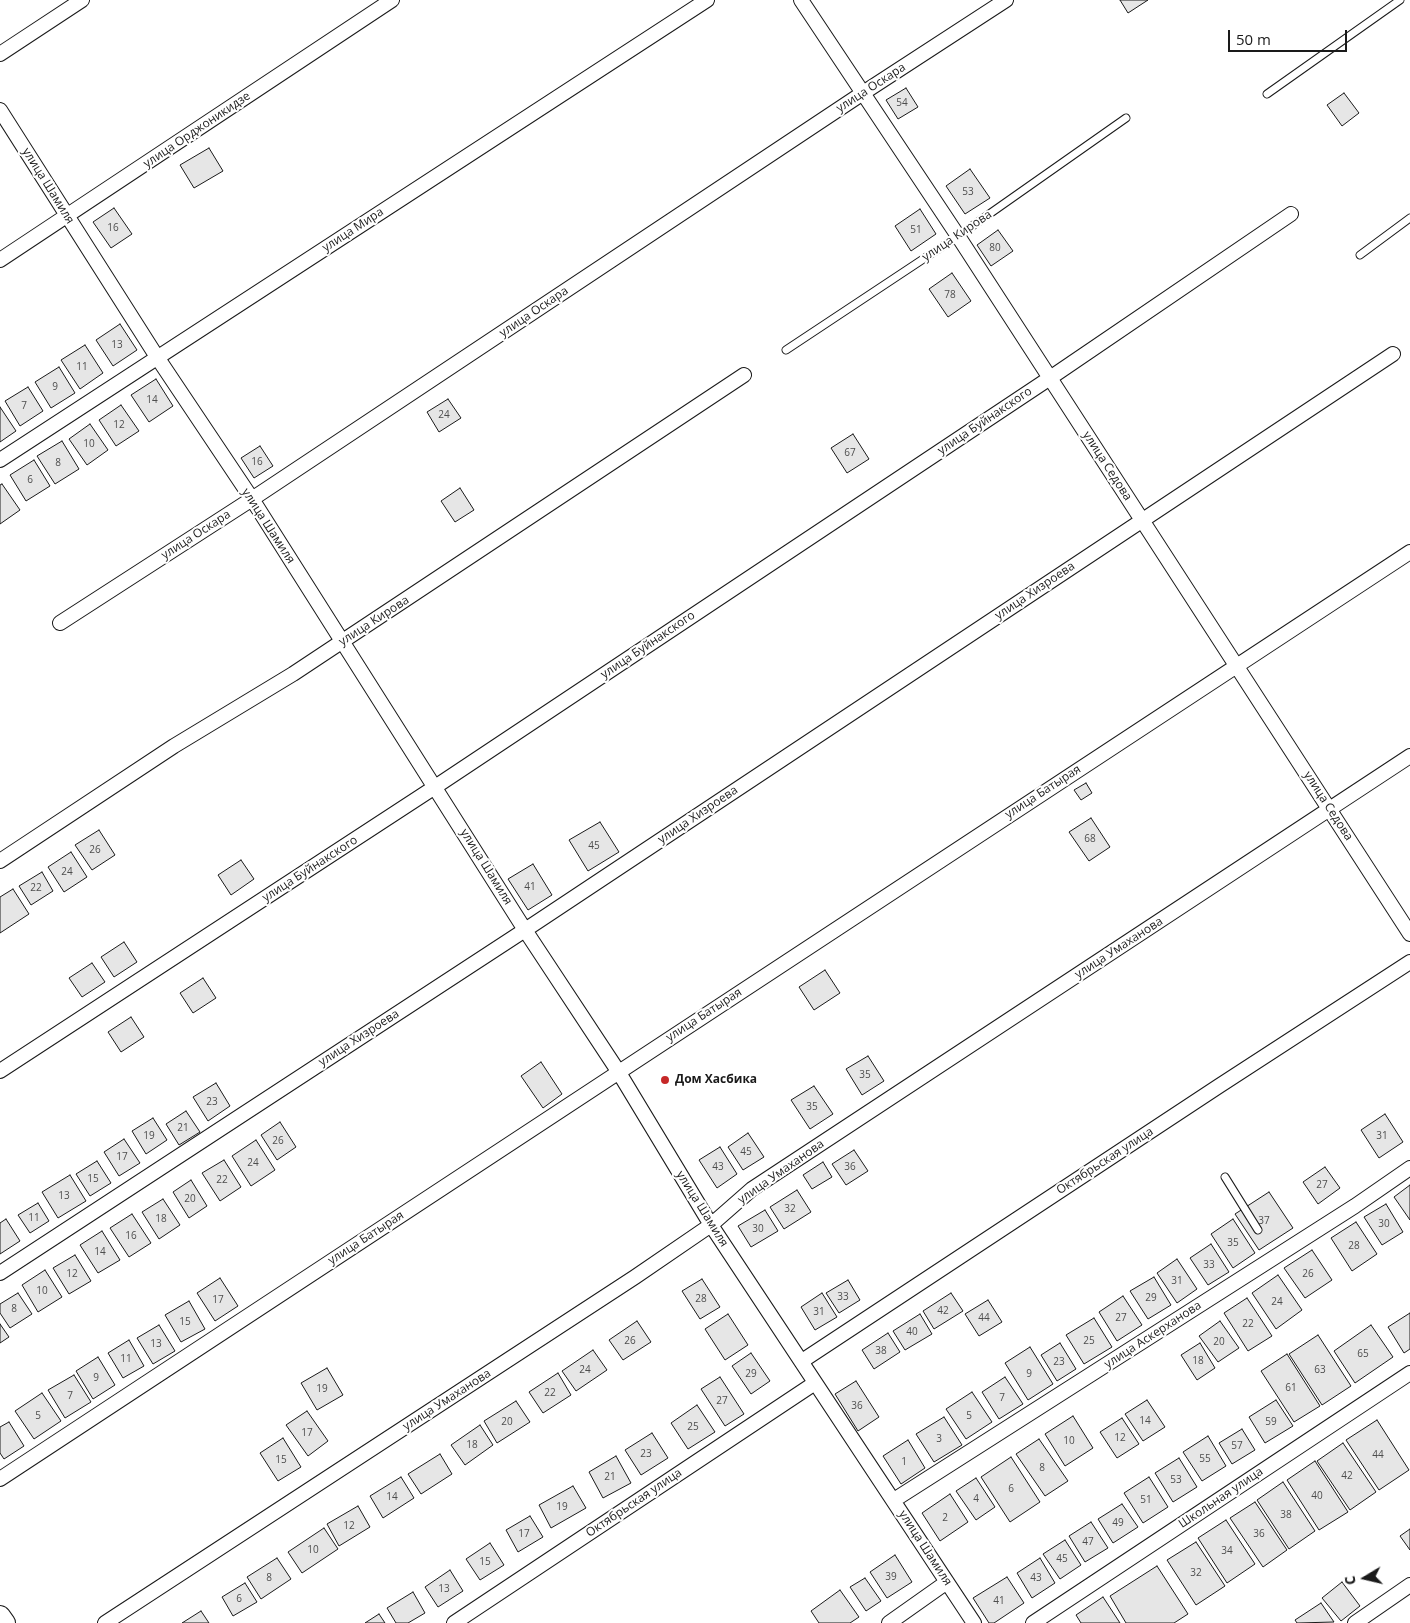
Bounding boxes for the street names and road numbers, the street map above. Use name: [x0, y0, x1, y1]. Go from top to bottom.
street label: улица Оскара: [834, 60, 908, 116]
street label: улица Орджоникидзе: [141, 89, 253, 171]
street label: улица Шамиля: [19, 145, 77, 227]
street label: улица Мира: [320, 205, 386, 255]
street label: улица Кирова: [919, 207, 995, 265]
street label: улица Оскара: [497, 284, 571, 340]
street label: улица Буйнакского: [935, 384, 1035, 458]
street label: улица Седова: [1079, 429, 1135, 503]
street label: улица Шамиля: [238, 486, 298, 566]
street label: улица Оскара: [159, 507, 233, 563]
street label: улица Хизроева: [992, 559, 1078, 623]
street label: улица Кирова: [336, 593, 412, 649]
street label: улица Буйнакского: [598, 608, 698, 682]
street label: улица Батырая: [1002, 762, 1084, 822]
street label: улица Седова: [1300, 769, 1356, 843]
street label: улица Хизроева: [655, 783, 741, 847]
street label: улица Шамиля: [457, 826, 515, 908]
street label: улица Буйнакского: [260, 833, 360, 905]
street label: улица Умаханова: [1072, 914, 1166, 982]
street label: улица Батырая: [663, 985, 745, 1045]
street label: улица Хизроева: [316, 1007, 402, 1069]
street label: Октябрьская улица: [1054, 1124, 1156, 1198]
street label: улица Умаханова: [735, 1137, 827, 1207]
street label: улица Шамиля: [673, 1168, 731, 1250]
street label: улица Батырая: [325, 1208, 407, 1268]
street label: улица Аскерханова: [1102, 1298, 1204, 1372]
street label: улица Умаханова: [400, 1366, 494, 1434]
street label: Школьная улица: [1176, 1465, 1266, 1531]
street label: Октябрьская улица: [583, 1466, 685, 1540]
street label: улица Шамиля: [895, 1508, 955, 1588]

